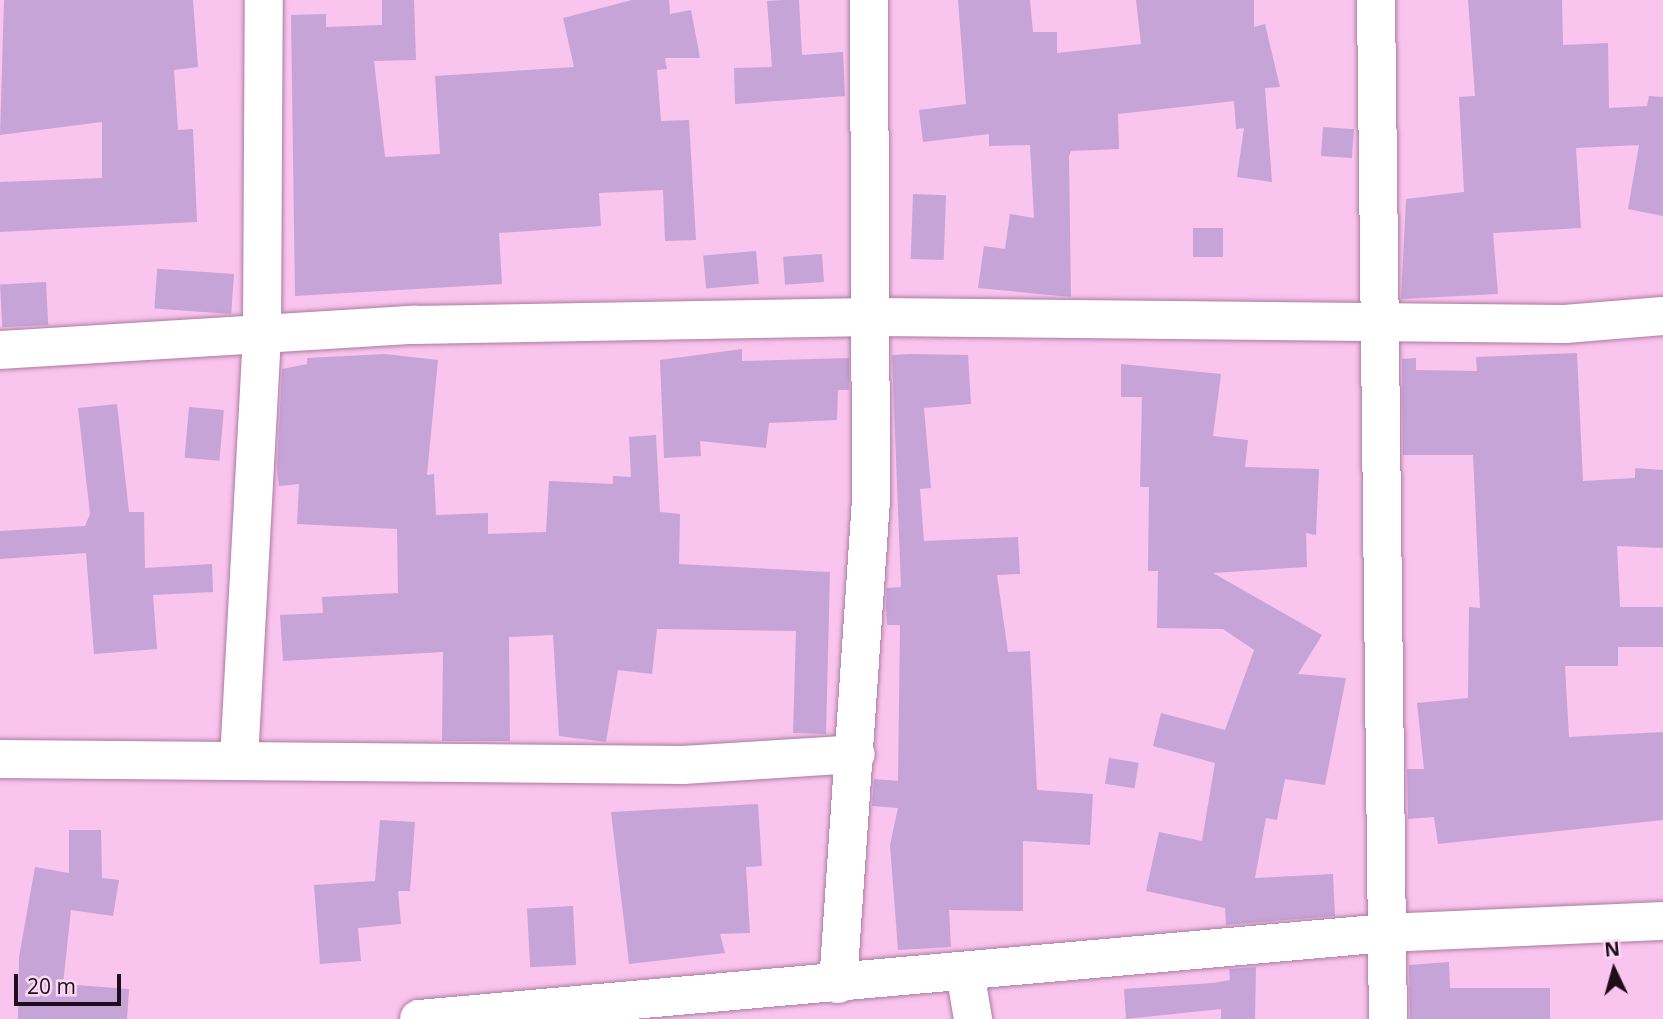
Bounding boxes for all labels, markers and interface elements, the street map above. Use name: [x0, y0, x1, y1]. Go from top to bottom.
north arrow: [1579, 935, 1649, 1005]
text: N: [1603, 935, 1621, 963]
scale bar: [18, 960, 124, 1004]
text: 20 m: [27, 972, 76, 1000]

